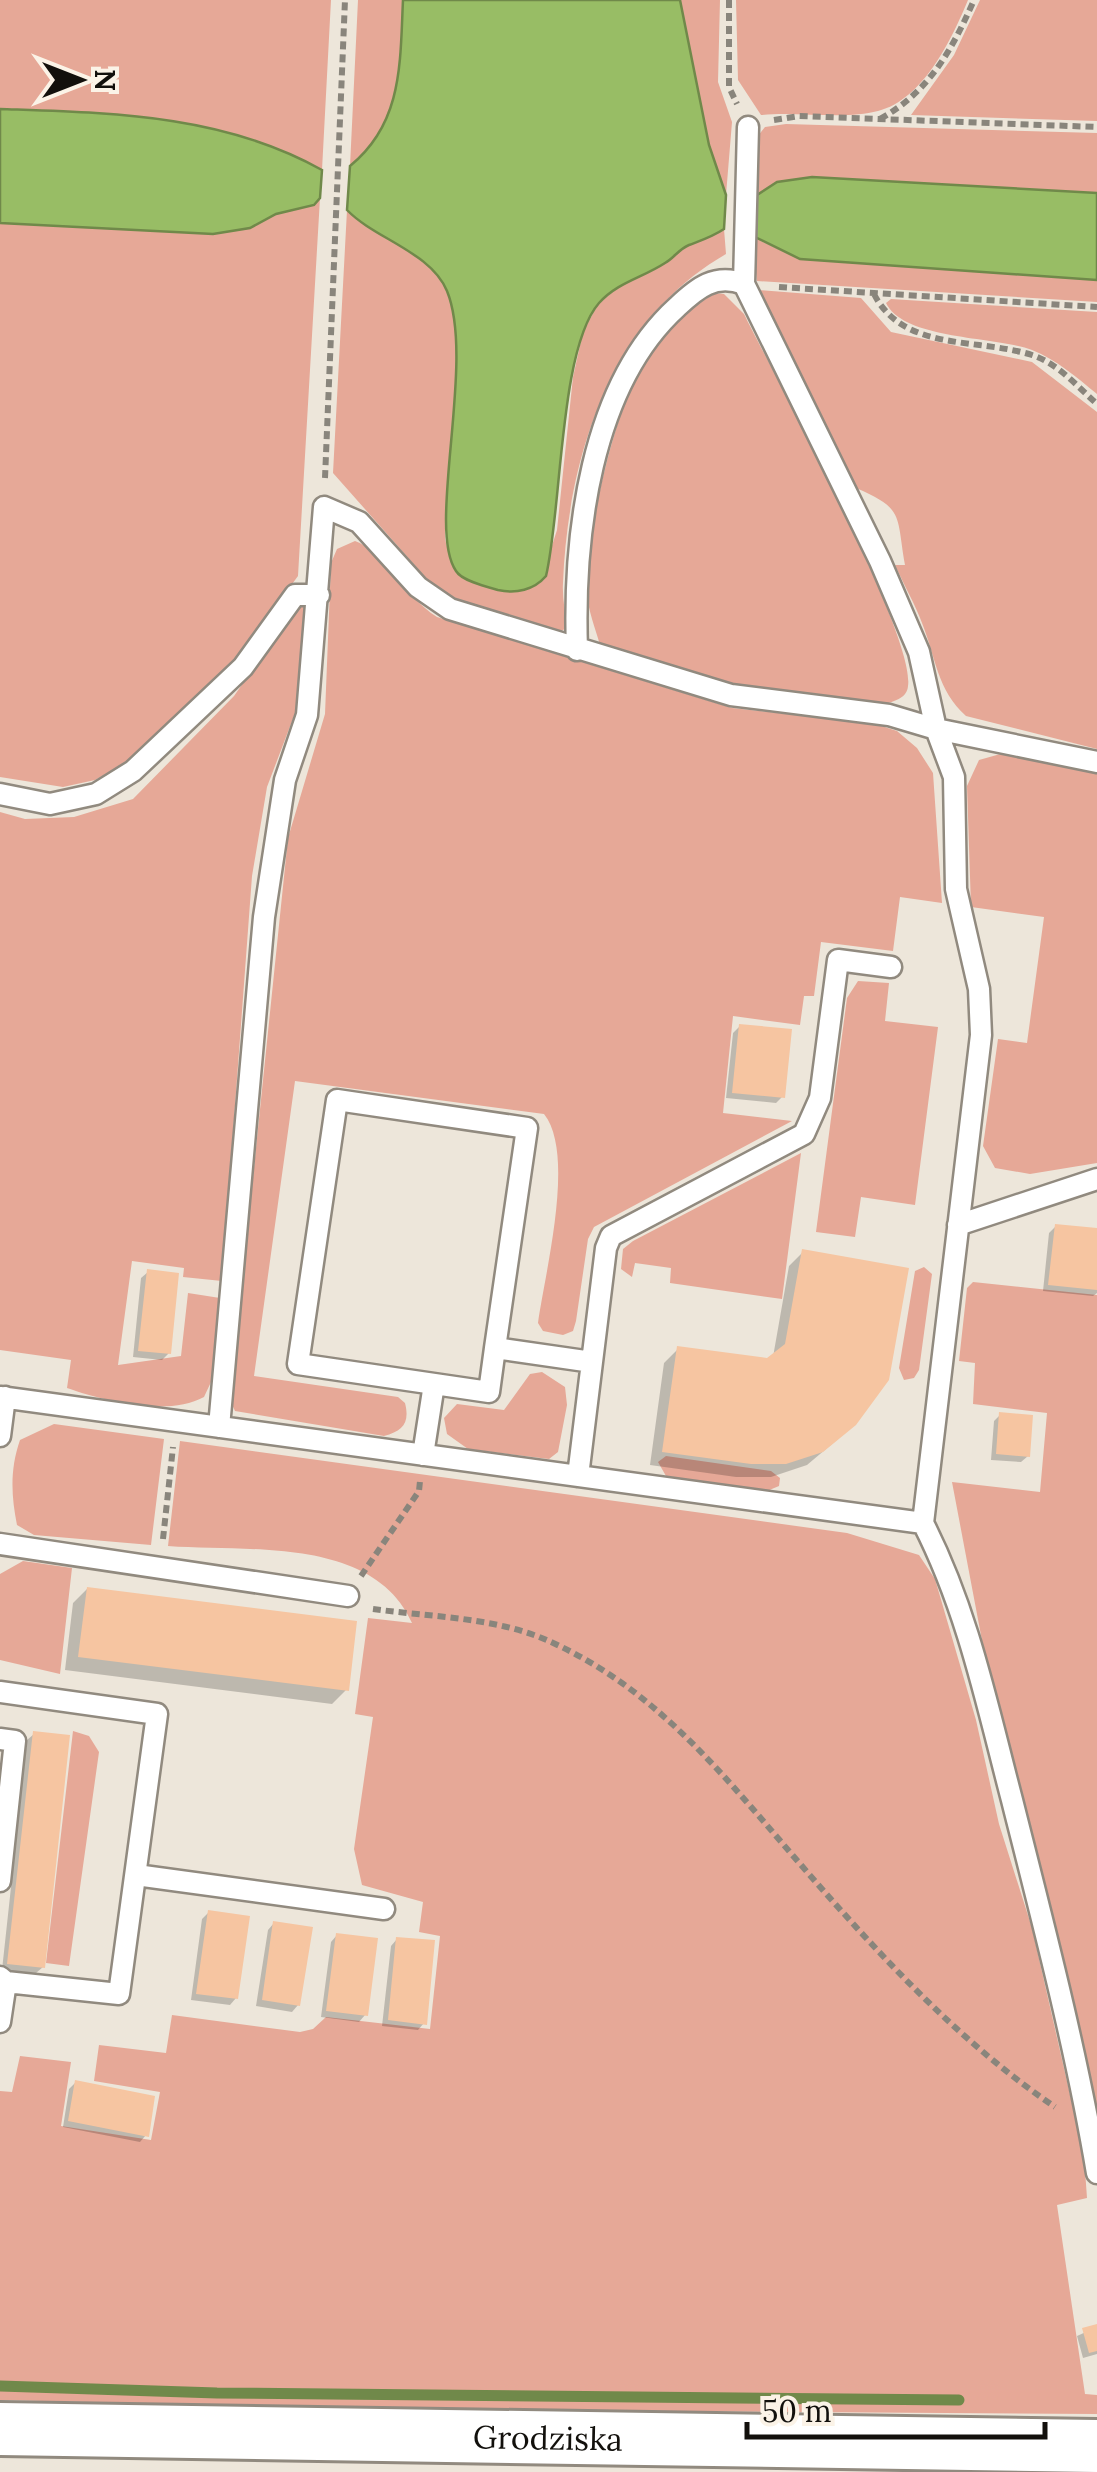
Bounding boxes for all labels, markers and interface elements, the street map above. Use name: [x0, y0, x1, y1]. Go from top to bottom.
north arrow: [30, 30, 130, 130]
text: N: [87, 69, 123, 91]
scale bar: [747, 2377, 1044, 2439]
text: 50 m: [762, 2392, 832, 2430]
street label: Grodziska: [473, 2416, 623, 2459]

